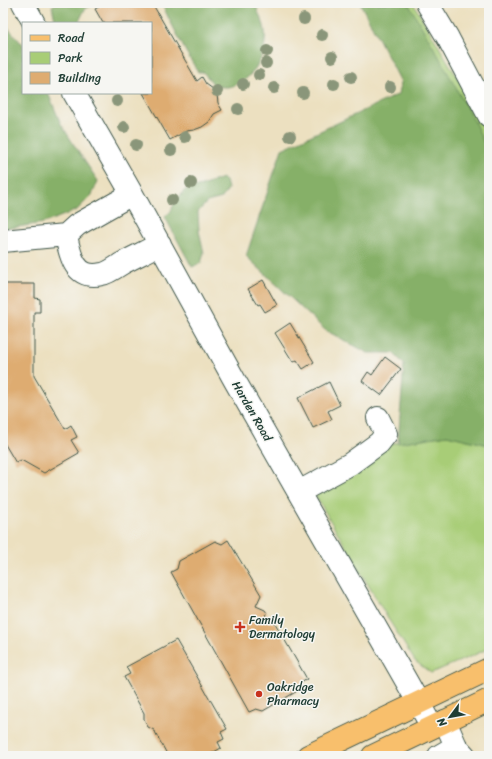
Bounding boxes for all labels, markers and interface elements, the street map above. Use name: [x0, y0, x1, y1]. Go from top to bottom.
legend: [22, 22, 152, 94]
text: Road: [58, 27, 85, 49]
text: Park: [58, 47, 83, 69]
text: Building: [58, 67, 101, 89]
street label: Harden Road: [226, 376, 279, 447]
place label: Family Dermatology: [249, 609, 316, 645]
marker: Family Dermatology: [234, 621, 246, 633]
place label: Oakridge Pharmacy: [267, 676, 320, 712]
marker: Oakridge Pharmacy: [254, 689, 264, 699]
north arrow: [430, 697, 470, 737]
text: N: [432, 713, 453, 731]

